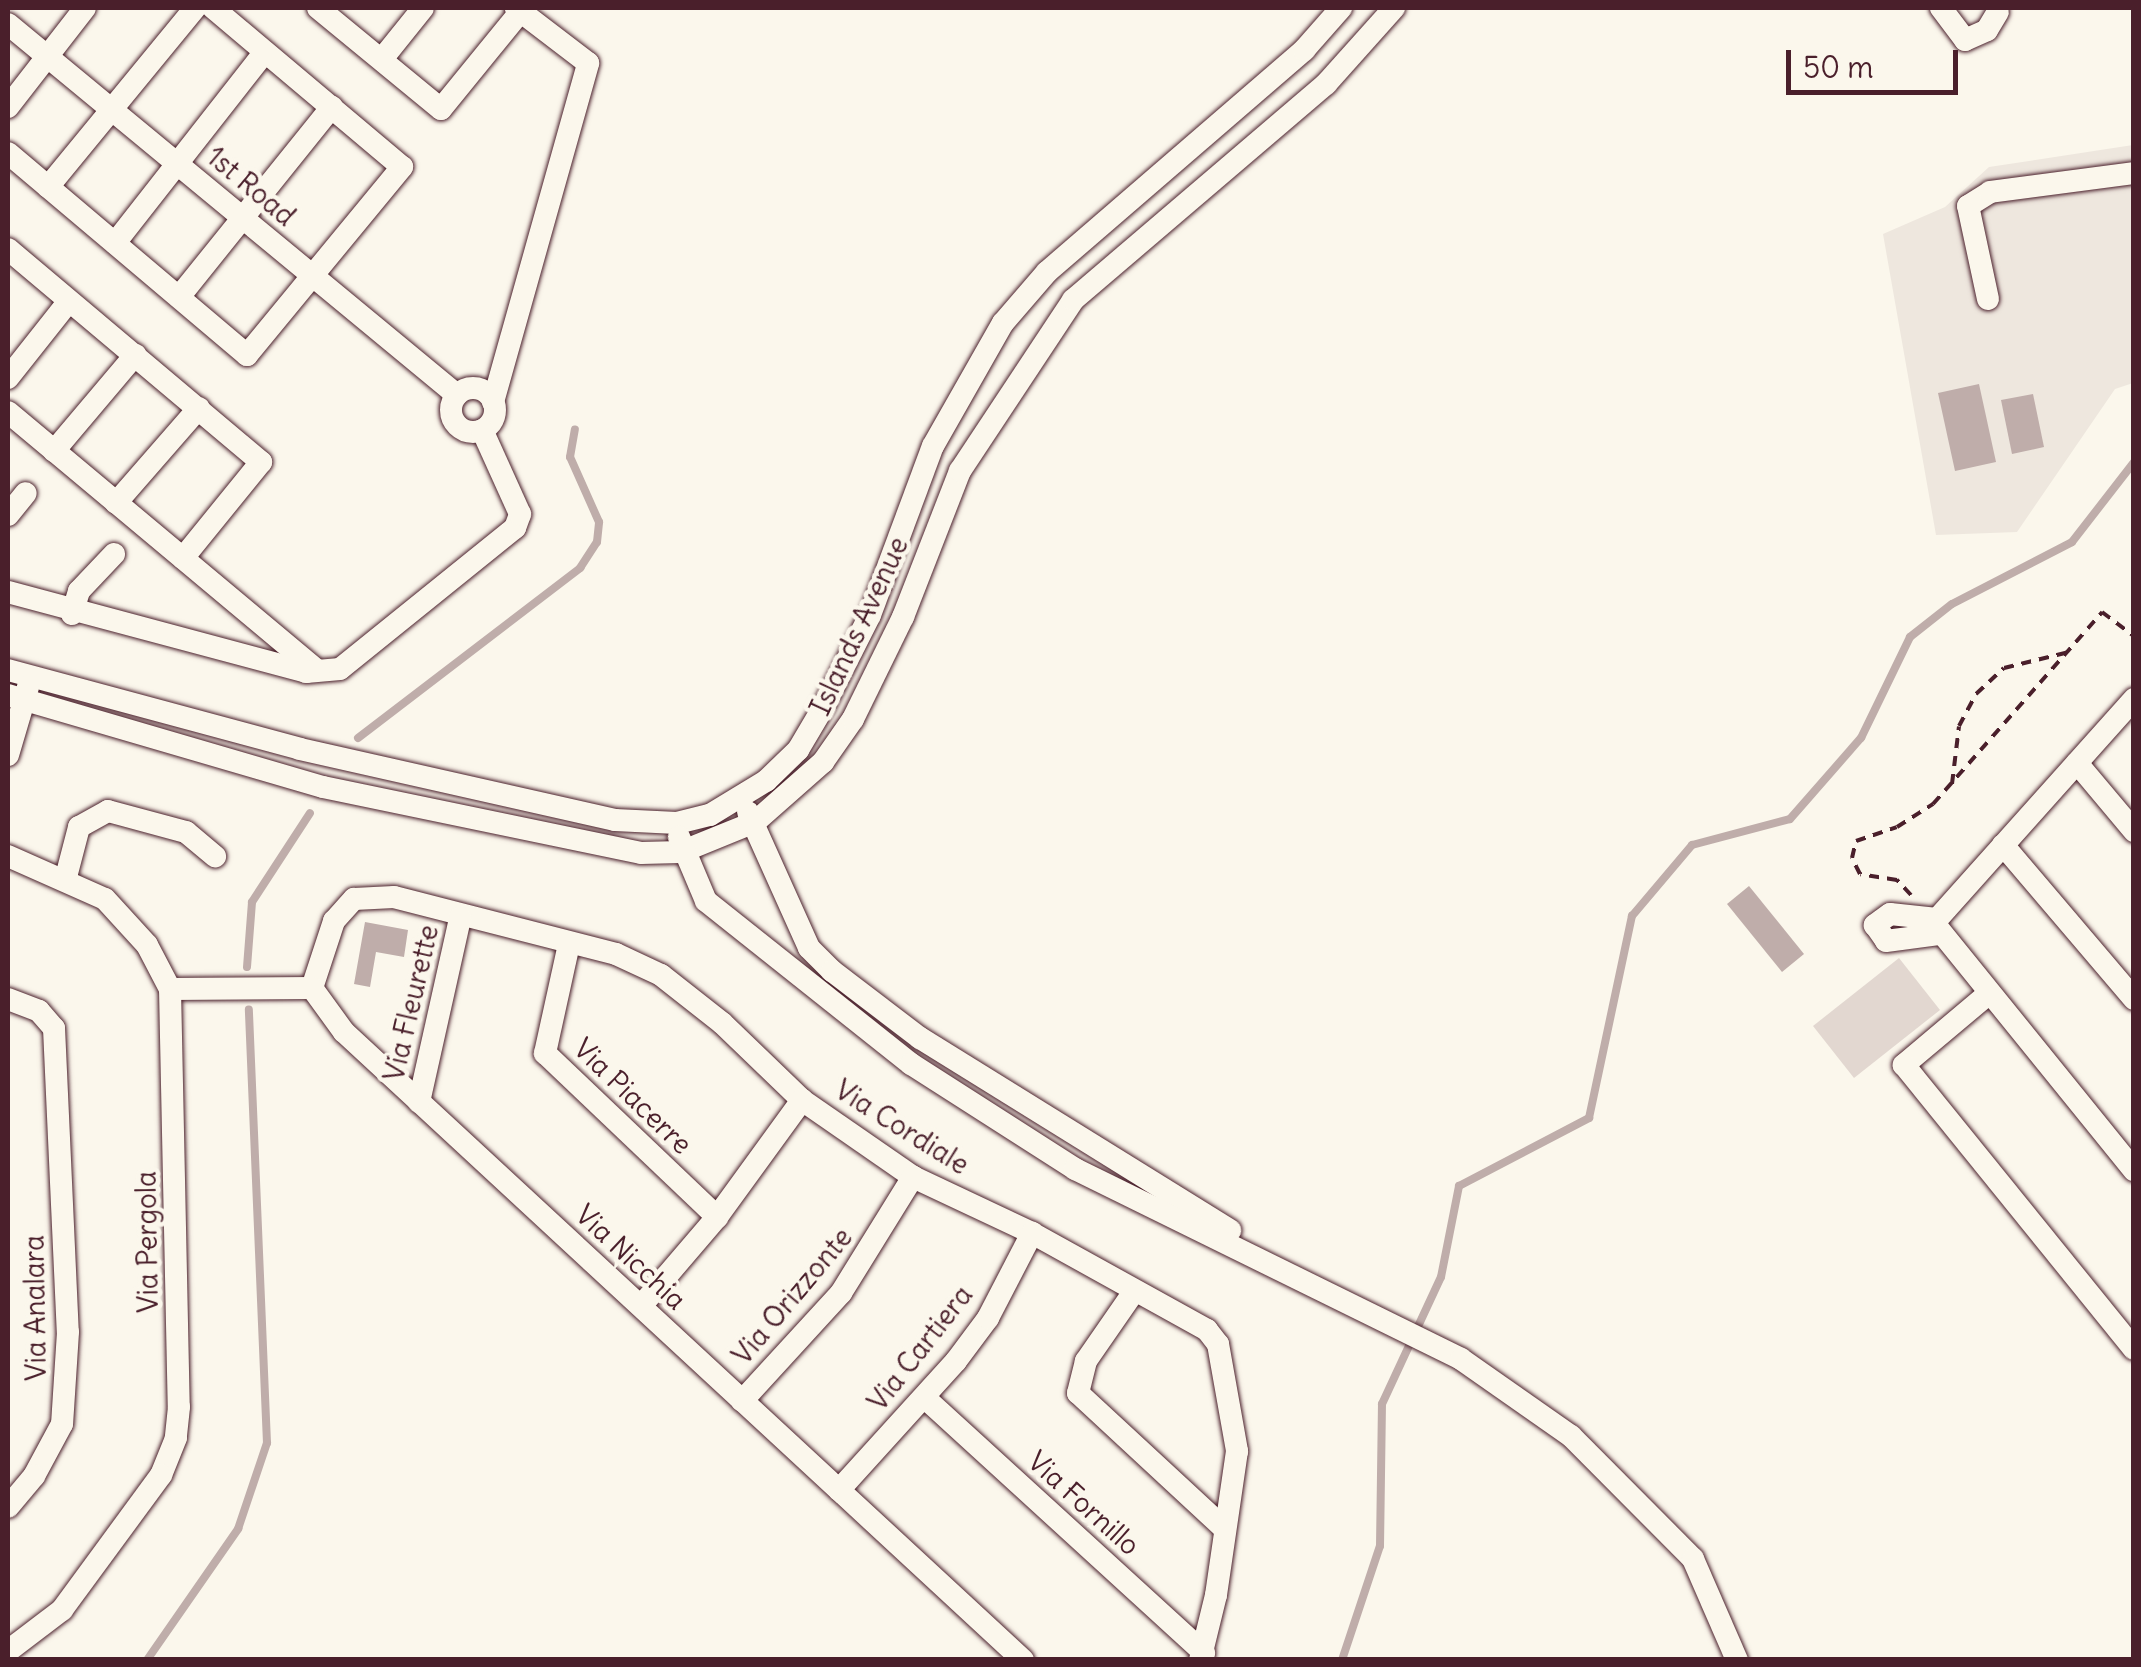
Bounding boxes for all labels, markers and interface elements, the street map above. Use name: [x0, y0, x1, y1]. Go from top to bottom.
scale bar: [1791, 30, 1964, 92]
text: 50 m: [1803, 48, 1873, 86]
street label: 1st Road: [200, 139, 302, 233]
street label: Islands Avenue: [803, 531, 915, 721]
street label: Via Fleurette: [377, 922, 445, 1084]
street label: Via Piacerre: [567, 1031, 699, 1161]
street label: Via Cordiale: [829, 1073, 975, 1181]
street label: Via Pergola: [129, 1171, 165, 1313]
street label: Via Nicchia: [569, 1197, 693, 1317]
street label: Via Orizzonte: [725, 1221, 859, 1371]
street label: Via Analara: [17, 1235, 53, 1381]
street label: Via Cartiera: [861, 1279, 979, 1417]
street label: Via Fornillo: [1021, 1444, 1147, 1562]

